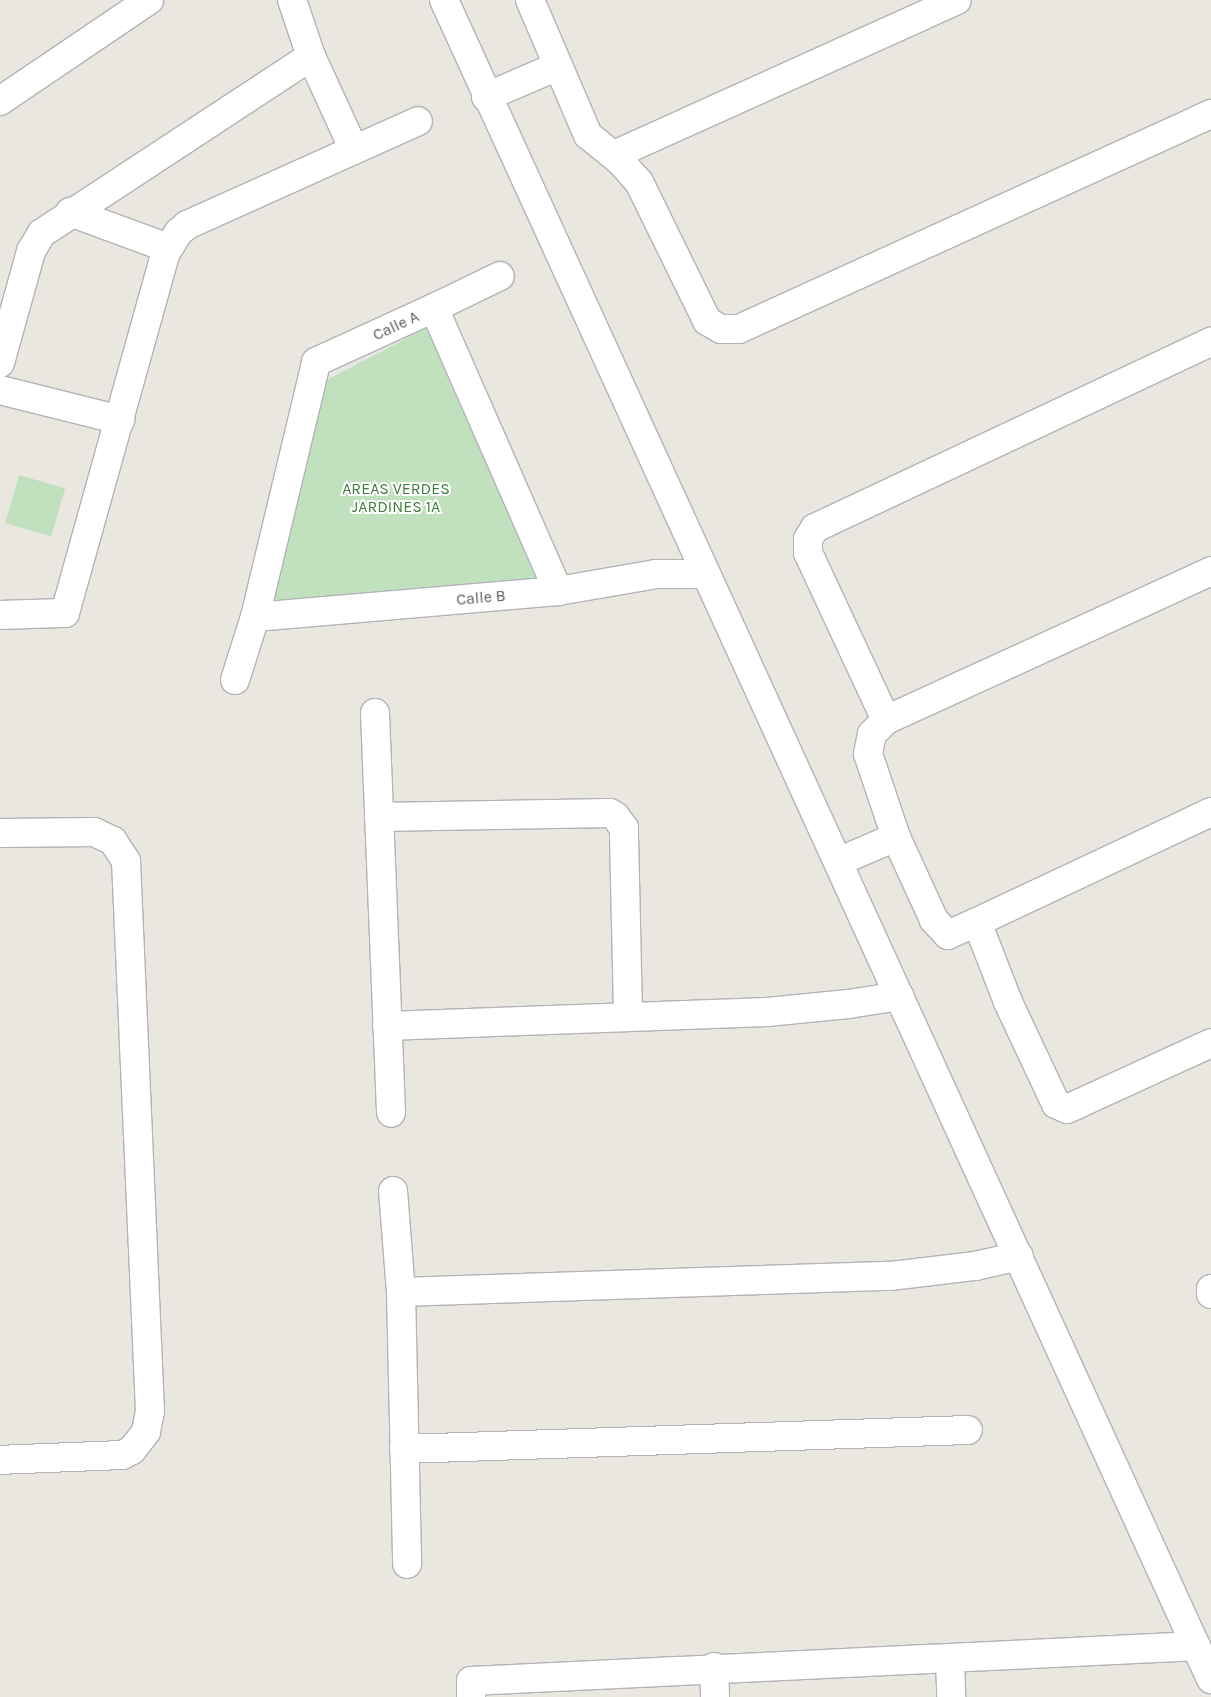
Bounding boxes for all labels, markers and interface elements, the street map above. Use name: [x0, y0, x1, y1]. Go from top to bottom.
street label: Calle A: [370, 307, 422, 345]
park label: AREAS VERDES JARDINES 1A: [342, 479, 450, 517]
street label: Calle B: [455, 586, 507, 610]

